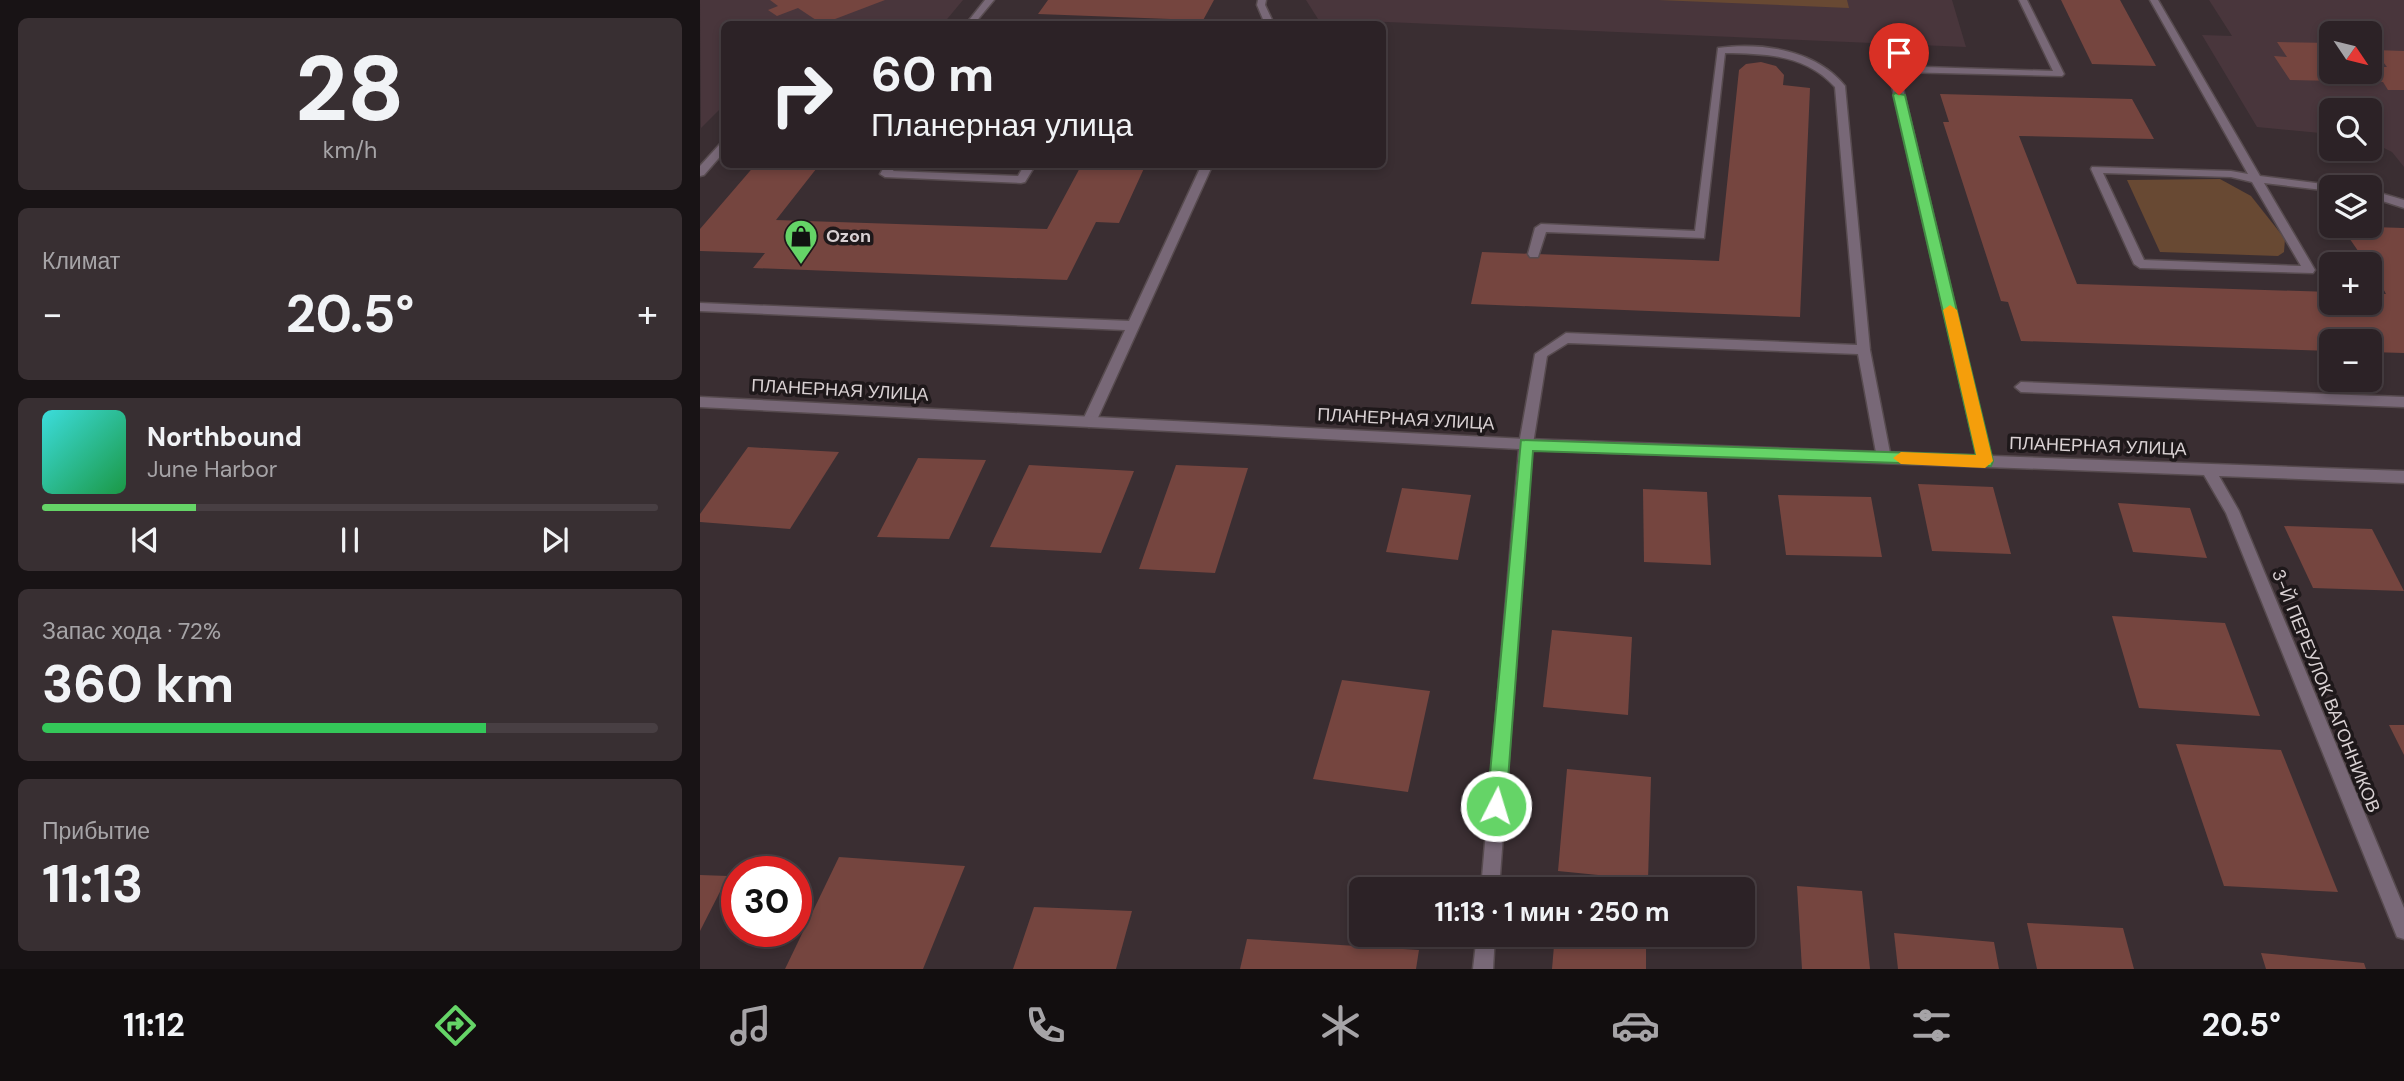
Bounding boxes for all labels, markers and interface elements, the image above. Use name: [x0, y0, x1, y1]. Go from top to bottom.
north arrow: [2319, 21, 2382, 84]
map controls: [2319, 21, 2382, 392]
pin: [1869, 23, 1929, 95]
text: 28: [295, 30, 405, 148]
icon: arrive: [1880, 34, 1918, 72]
text: 60 m: [871, 42, 994, 106]
icon: right: [756, 49, 847, 140]
button: search: [2319, 98, 2382, 161]
text: Планерная улица: [871, 104, 1133, 146]
text: km/h: [323, 135, 377, 165]
button: layers: [2319, 175, 2382, 238]
shop icon: Ozon: [782, 217, 820, 266]
place label: Ozon: [826, 224, 871, 248]
text: Климат: [42, 246, 120, 276]
button: +: [2319, 252, 2382, 315]
text: 20.5°: [286, 280, 414, 348]
text: −: [42, 289, 63, 339]
text: +: [637, 289, 658, 339]
button: −: [2319, 329, 2382, 392]
street label: ПЛАНЕРНАЯ УЛИЦА: [751, 373, 929, 407]
street label: ПЛАНЕРНАЯ УЛИЦА: [1317, 402, 1495, 436]
text: Northbound: [147, 420, 302, 454]
street label: ПЛАНЕРНАЯ УЛИЦА: [2009, 431, 2187, 461]
text: June Harbor: [147, 454, 277, 484]
icon: previous: [126, 521, 164, 559]
icon: pause: [331, 521, 369, 559]
icon: next: [536, 521, 574, 559]
street label: 3-Й ПЕРЕУЛОК ВАГОННИКОВ: [2266, 566, 2386, 816]
text: Запас хода · 72%: [42, 616, 221, 646]
text: 360 km: [42, 650, 234, 718]
position arrow: [1459, 769, 1533, 843]
text: Прибытие: [42, 816, 150, 846]
text: 11:13: [42, 850, 143, 918]
speed limit sign: 30: [721, 856, 812, 947]
text: 11:13 · 1 мин · 250 m: [1435, 895, 1669, 929]
icon: directions: [431, 1001, 480, 1050]
icon: music: [726, 1001, 775, 1050]
icon: phone: [1021, 1001, 1070, 1050]
icon: climate: [1316, 1001, 1365, 1050]
icon: car: [1611, 1001, 1660, 1050]
icon: filters: [1907, 1001, 1956, 1050]
text: 11:12: [123, 1004, 185, 1046]
text: 20.5°: [2202, 1004, 2281, 1046]

